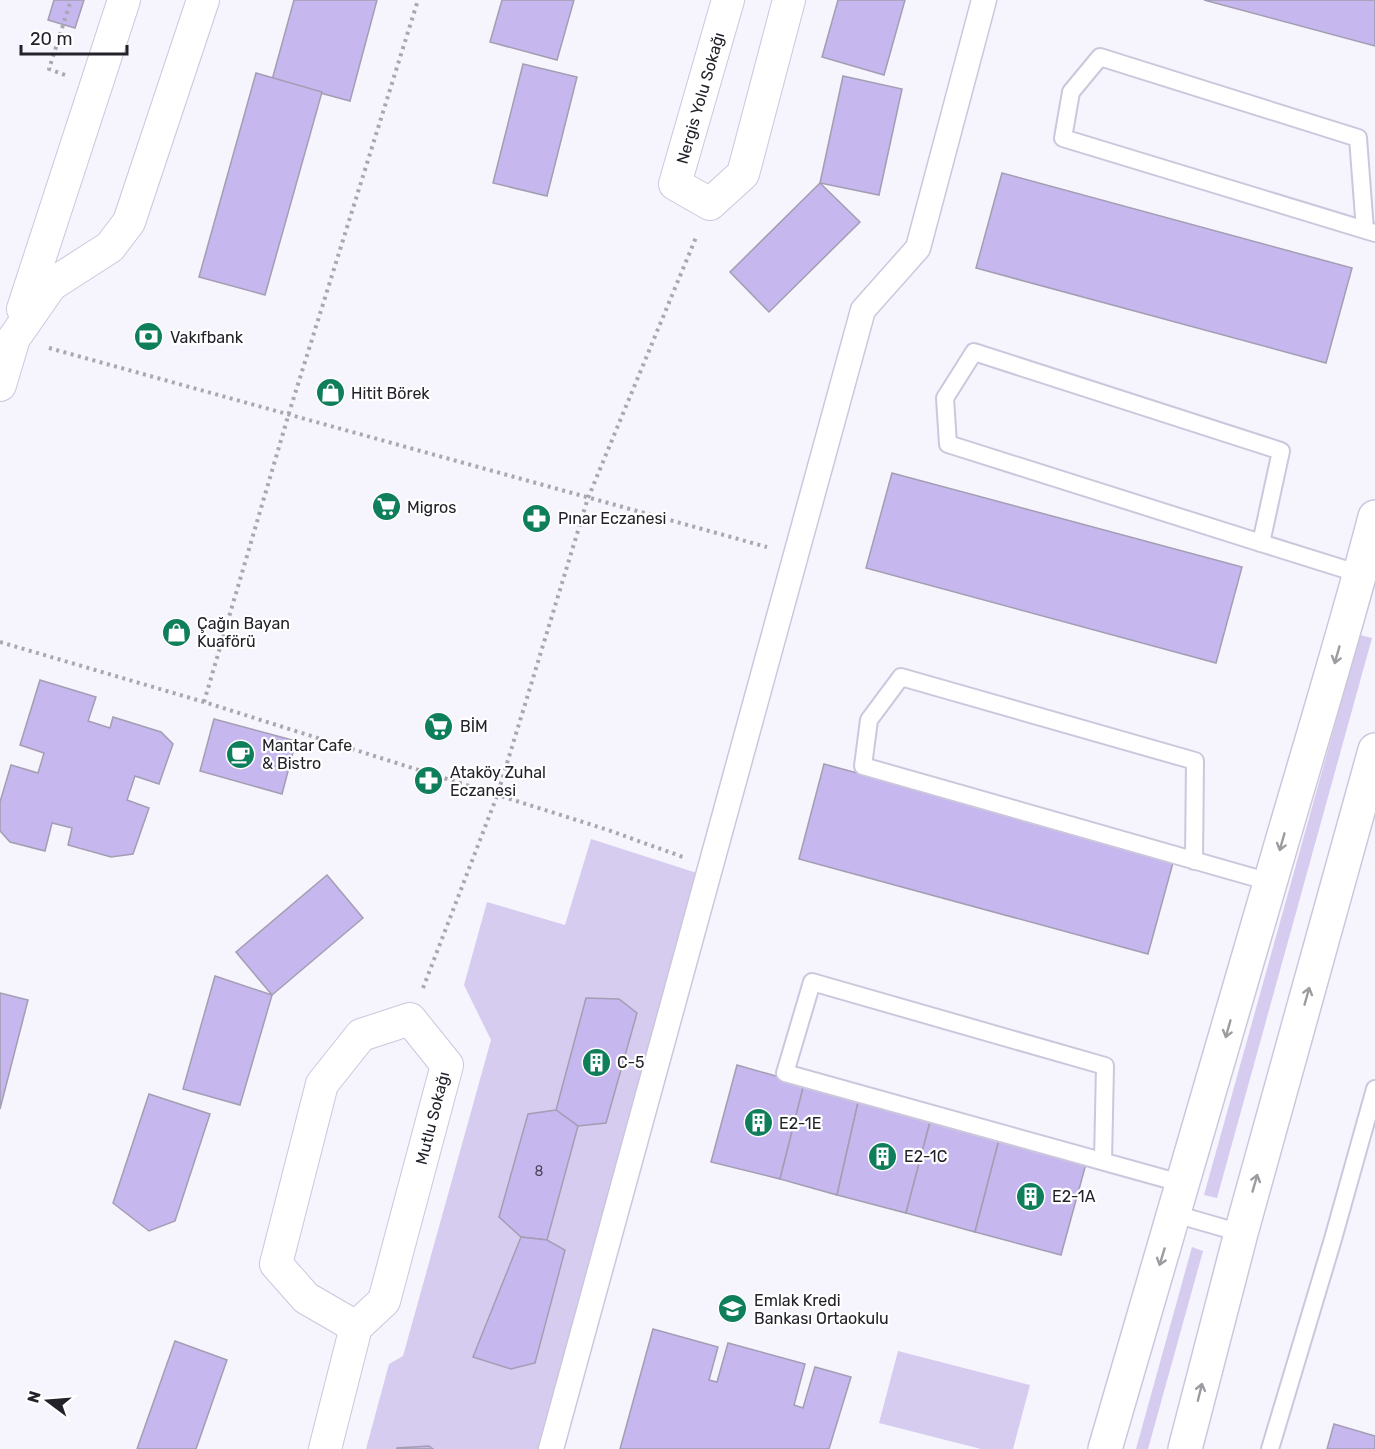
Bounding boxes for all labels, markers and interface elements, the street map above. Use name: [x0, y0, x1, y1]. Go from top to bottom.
scale bar: [21, 18, 128, 56]
text: 20 m: [30, 28, 72, 50]
street label: Nergis Yolu Sokağı: [673, 30, 728, 166]
bank icon: Vakıfbank: [133, 321, 165, 353]
place label: Vakıfbank: [170, 328, 244, 347]
shop icon: Hitit Börek: [314, 377, 346, 409]
place label: Hitit Börek: [351, 384, 430, 403]
supermarket icon: Migros: [370, 491, 402, 523]
place label: Migros: [407, 498, 456, 517]
pharmacy icon: Pınar Eczanesi: [521, 502, 553, 534]
place label: Pınar Eczanesi: [558, 509, 666, 528]
place label: Çağın Bayan Kuaförü: [197, 614, 290, 651]
shop icon: Çağın Bayan Kuaförü: [160, 616, 192, 648]
one-way arrow: [1331, 645, 1342, 664]
supermarket icon: BİM: [423, 710, 455, 742]
place label: BİM: [460, 717, 488, 736]
place label: Mantar Cafe & Bistro: [262, 736, 352, 773]
cafe icon: Mantar Cafe & Bistro: [225, 738, 257, 770]
place label: Ataköy Zuhal Eczanesi: [450, 763, 546, 800]
pharmacy icon: Ataköy Zuhal Eczanesi: [413, 765, 445, 797]
one-way arrow: [1276, 832, 1287, 851]
one-way arrow: [1302, 987, 1313, 1006]
one-way arrow: [1222, 1019, 1233, 1038]
building icon: C-5: [580, 1046, 612, 1078]
place label: C-5: [617, 1053, 645, 1072]
street label: Mutlu Sokağı: [412, 1069, 453, 1167]
building icon: E2-1E: [742, 1107, 774, 1139]
place label: E2-1E: [779, 1114, 821, 1133]
building icon: E2-1C: [867, 1140, 899, 1172]
place label: E2-1C: [904, 1147, 947, 1166]
house number: 8: [535, 1163, 544, 1180]
one-way arrow: [1250, 1174, 1261, 1193]
building icon: E2-1A: [1015, 1180, 1047, 1212]
place label: E2-1A: [1052, 1187, 1096, 1206]
one-way arrow: [1156, 1247, 1167, 1266]
place label: Emlak Kredi Bankası Ortaokulu: [754, 1291, 889, 1328]
school or university icon: Emlak Kredi Bankası Ortaokulu: [717, 1293, 749, 1325]
north arrow: [18, 1371, 78, 1431]
one-way arrow: [1195, 1383, 1206, 1402]
text: N: [23, 1389, 45, 1405]

